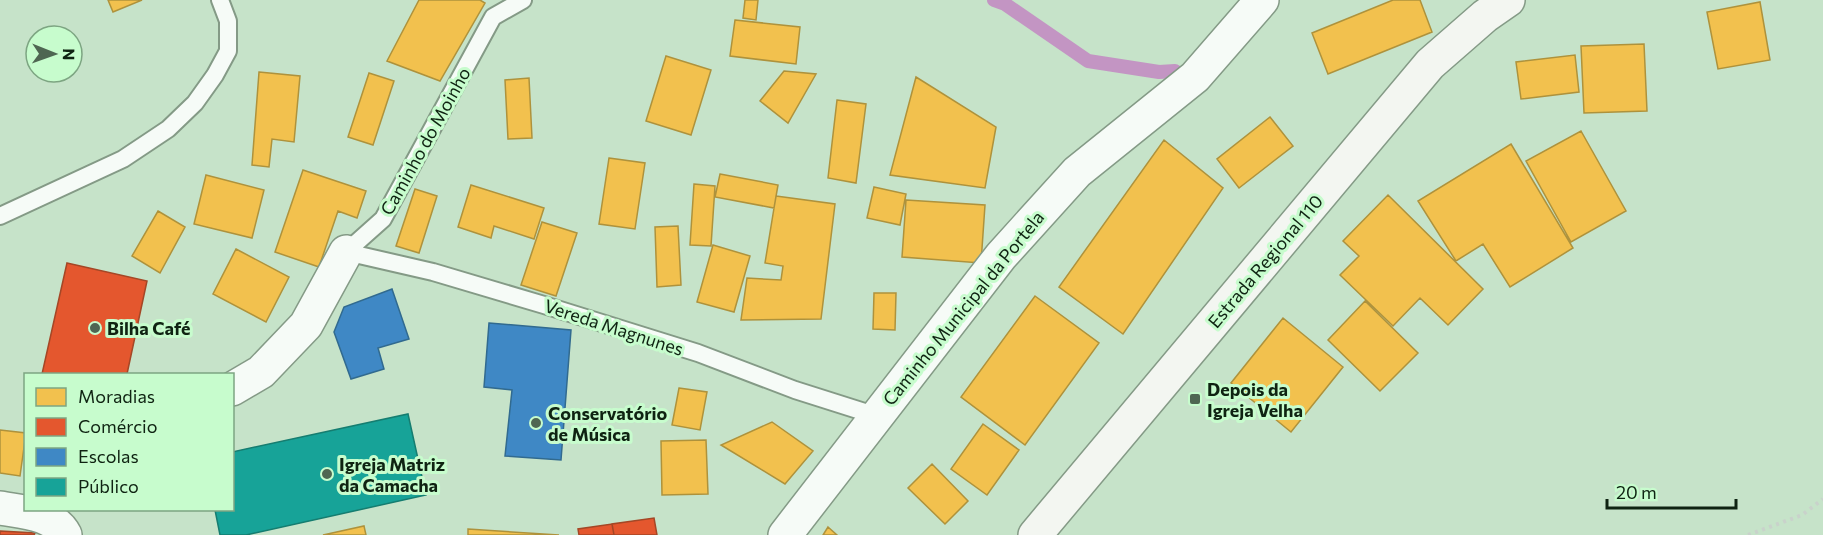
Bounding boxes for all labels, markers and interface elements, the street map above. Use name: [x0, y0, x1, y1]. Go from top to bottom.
north arrow: [24, 24, 84, 84]
text: N: [60, 48, 79, 60]
street label: Caminho do Moinho: [375, 63, 475, 219]
street label: Estrada Regional 110: [1203, 190, 1327, 332]
street label: Caminho Municipal da Portela: [878, 206, 1048, 410]
street label: Vereda Magnunes: [542, 294, 686, 360]
place label: Bilha Café: [107, 317, 191, 339]
marker: Bilha Café: [88, 321, 102, 335]
legend: [24, 373, 234, 511]
place label: Depois da Igreja Velha: [1207, 378, 1303, 421]
text: Moradias: [78, 385, 155, 407]
marker: Depois da Igreja Velha: [1188, 392, 1202, 406]
place label: Conservatório de Música: [548, 402, 668, 445]
text: Comércio: [78, 415, 157, 437]
marker: Conservatório de Música: [529, 416, 543, 430]
text: Escolas: [78, 445, 139, 467]
place label: Igreja Matriz da Camacha: [339, 453, 445, 496]
marker: Igreja Matriz da Camacha: [320, 467, 334, 481]
scale bar: [1607, 472, 1736, 510]
text: Público: [78, 475, 139, 497]
text: 20 m: [1616, 481, 1657, 503]

